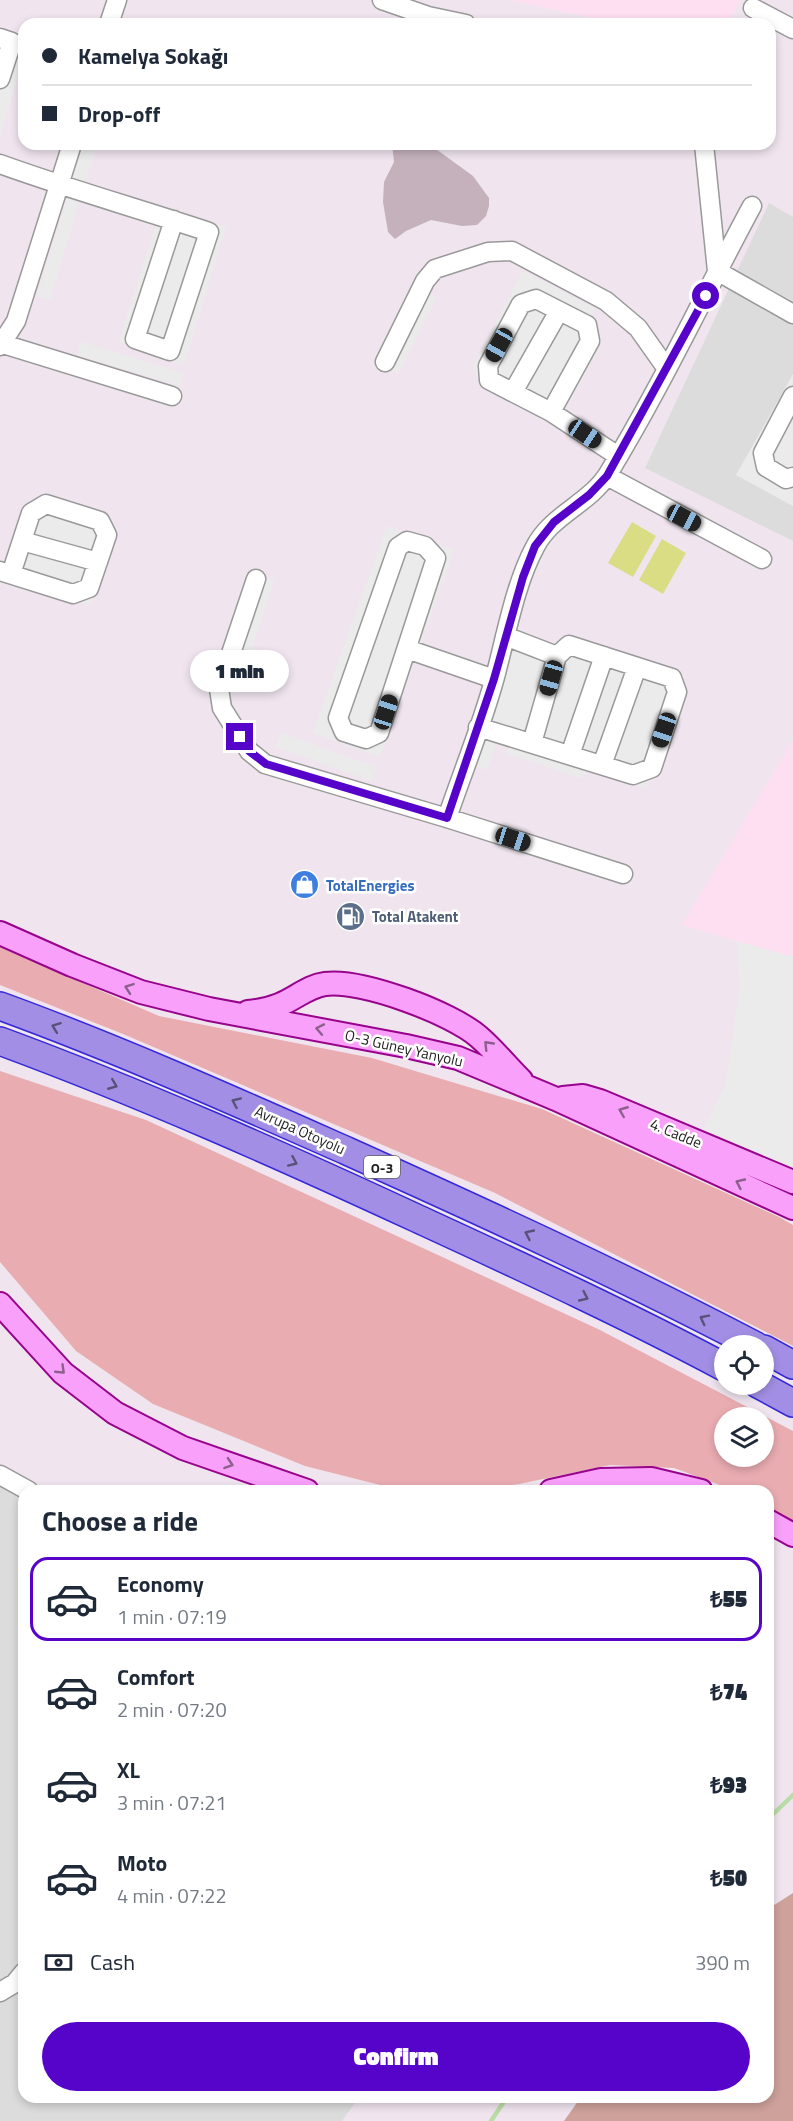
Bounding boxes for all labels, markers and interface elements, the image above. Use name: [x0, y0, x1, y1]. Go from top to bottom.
text: Kamelya Sokağı: [78, 39, 228, 73]
text: Drop-off: [78, 97, 160, 131]
route start: [692, 282, 719, 309]
car: [482, 325, 516, 365]
car: [565, 416, 605, 452]
car: [664, 502, 704, 534]
callout: 1 min: [190, 650, 290, 692]
text: 1 min: [215, 655, 264, 686]
car: [537, 658, 565, 698]
car: [372, 692, 400, 732]
car: [650, 710, 678, 750]
route end: [226, 723, 253, 750]
car: [493, 825, 533, 853]
shop icon: TotalEnergies: [289, 869, 321, 901]
place label: TotalEnergies: [326, 874, 414, 897]
fuel station icon: Total Atakent: [335, 900, 367, 932]
place label: Total Atakent: [372, 905, 459, 928]
one-way arrow: [124, 983, 135, 996]
one-way arrow: [51, 1021, 62, 1034]
one-way arrow: [315, 1023, 325, 1036]
street label: O-3 Güney Yanyolu: [343, 1023, 465, 1073]
one-way arrow: [484, 1042, 495, 1053]
one-way arrow: [107, 1078, 118, 1090]
one-way arrow: [231, 1097, 242, 1109]
street label: Avrupa Otoyolu: [251, 1100, 349, 1160]
one-way arrow: [618, 1106, 629, 1118]
street label: 4. Cadde: [647, 1112, 705, 1154]
one-way arrow: [286, 1155, 297, 1167]
road number: O-3: [364, 1156, 400, 1178]
one-way arrow: [736, 1178, 747, 1190]
one-way arrow: [524, 1229, 535, 1241]
one-way arrow: [577, 1289, 588, 1301]
one-way arrow: [699, 1314, 710, 1326]
map controls: [714, 1335, 774, 1467]
button: locate: [714, 1335, 774, 1395]
one-way arrow: [54, 1363, 64, 1374]
button: layers: [714, 1407, 774, 1467]
one-way arrow: [224, 1457, 234, 1470]
text: Choose a ride: [42, 1500, 198, 1541]
text: Economy: [117, 1567, 204, 1601]
icon: car: [45, 1572, 99, 1626]
text: ₺55: [710, 1582, 747, 1616]
text: 1 min · 07:19: [117, 1601, 227, 1632]
text: Comfort: [117, 1660, 195, 1694]
icon: car: [45, 1665, 99, 1719]
text: ₺74: [710, 1675, 747, 1709]
text: 2 min · 07:20: [117, 1694, 227, 1725]
text: XL: [117, 1753, 140, 1787]
icon: car: [45, 1758, 99, 1812]
text: ₺93: [710, 1768, 747, 1802]
text: 3 min · 07:21: [117, 1787, 227, 1818]
text: Moto: [117, 1846, 167, 1880]
icon: car: [45, 1851, 99, 1905]
text: ₺50: [710, 1861, 747, 1895]
text: 4 min · 07:22: [117, 1880, 227, 1911]
text: Cash: [90, 1945, 135, 1979]
icon: cash: [42, 1946, 75, 1979]
text: 390 m: [695, 1947, 750, 1978]
button: Confirm: [42, 2022, 750, 2091]

